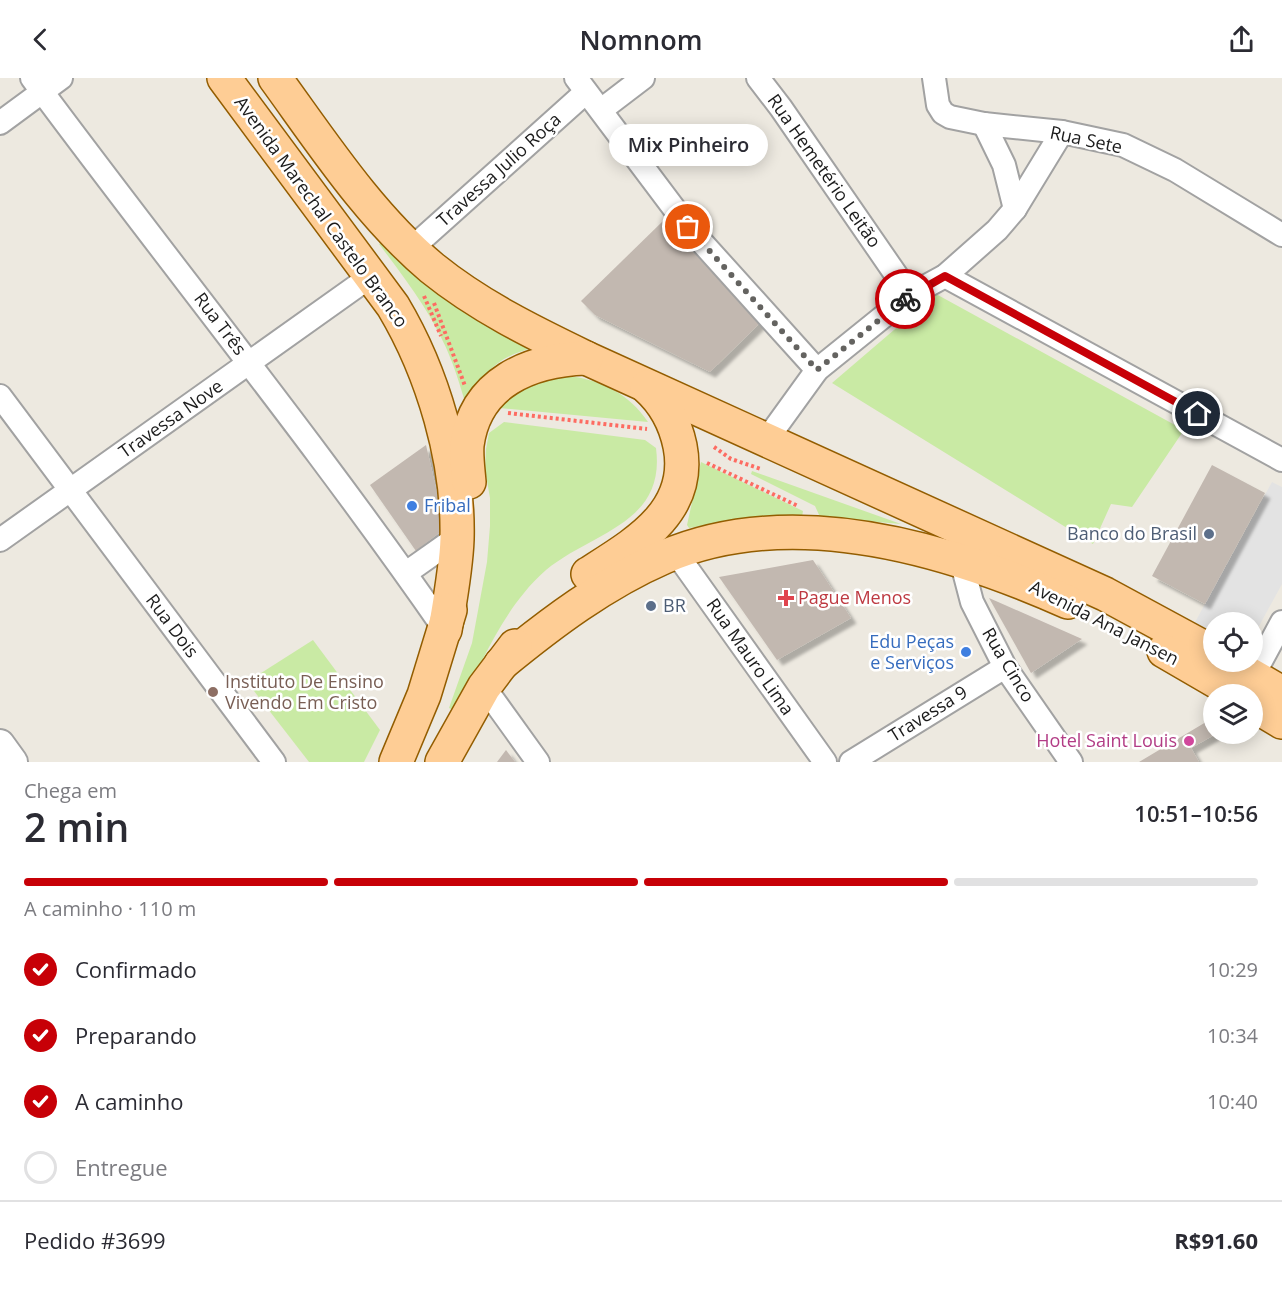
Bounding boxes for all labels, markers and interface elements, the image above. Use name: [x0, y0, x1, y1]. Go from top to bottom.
text: Nomnom: [580, 21, 702, 58]
icon: back: [24, 23, 57, 56]
icon: share: [1225, 23, 1258, 56]
street label: Rua Hemetério Leitão: [763, 89, 887, 252]
street label: Avenida Marechal Castelo Branco: [230, 91, 414, 332]
street label: Travessa Julio Roça: [431, 107, 566, 231]
street label: Rua Sete: [1048, 120, 1125, 158]
callout: Mix Pinheiro: [608, 125, 768, 167]
text: Mix Pinheiro: [628, 131, 749, 158]
pin: [662, 201, 713, 252]
icon: bag: [671, 210, 704, 243]
courier: [875, 269, 935, 329]
icon: bike: [889, 283, 922, 316]
street label: Rua Três: [189, 287, 252, 360]
street label: Travessa Nove: [114, 373, 227, 463]
pin: [1172, 388, 1223, 439]
icon: home: [1181, 397, 1214, 430]
place label: Fribal: [424, 493, 471, 517]
marker: Fribal: [405, 499, 419, 513]
place label: Banco do Brasil: [1067, 521, 1197, 545]
marker: Banco do Brasil: [1202, 527, 1216, 541]
street label: Avenida Ana Jansen: [1026, 574, 1183, 670]
place label: Pague Menos: [798, 585, 911, 609]
street label: Rua Dois: [141, 589, 205, 662]
marker: Pague Menos: [779, 591, 793, 605]
place label: BR: [663, 593, 686, 617]
street label: Rua Mauro Lima: [702, 593, 800, 720]
marker: BR: [644, 599, 658, 613]
map controls: [1203, 612, 1263, 744]
button: locate: [1203, 612, 1263, 672]
street label: Rua Cinco: [977, 623, 1041, 706]
place label: Edu Peças e Serviços: [869, 629, 954, 674]
marker: Edu Peças e Serviços: [959, 645, 973, 659]
place label: Instituto De Ensino Vivendo Em Cristo: [225, 669, 384, 714]
street label: Travessa 9: [884, 680, 971, 747]
button: layers: [1203, 684, 1263, 744]
marker: Instituto De Ensino Vivendo Em Cristo: [206, 685, 220, 699]
place label: Hotel Saint Louis: [1036, 728, 1177, 752]
marker: Hotel Saint Louis: [1182, 734, 1196, 748]
text: Chega em: [24, 777, 117, 804]
text: 10:51–10:56: [1134, 798, 1258, 828]
text: 2 min: [24, 800, 129, 853]
text: A caminho · 110 m: [24, 895, 196, 922]
icon: check: [24, 953, 57, 986]
text: Confirmado: [75, 954, 197, 984]
text: 10:29: [1207, 956, 1258, 983]
icon: check: [24, 1019, 57, 1052]
text: Preparando: [75, 1020, 197, 1050]
text: 10:34: [1207, 1022, 1258, 1049]
icon: check: [24, 1085, 57, 1118]
text: A caminho: [75, 1086, 184, 1116]
text: 10:40: [1207, 1088, 1258, 1115]
text: Entregue: [75, 1152, 168, 1182]
text: Pedido #3699: [24, 1225, 166, 1255]
text: R$91.60: [1174, 1225, 1258, 1255]

